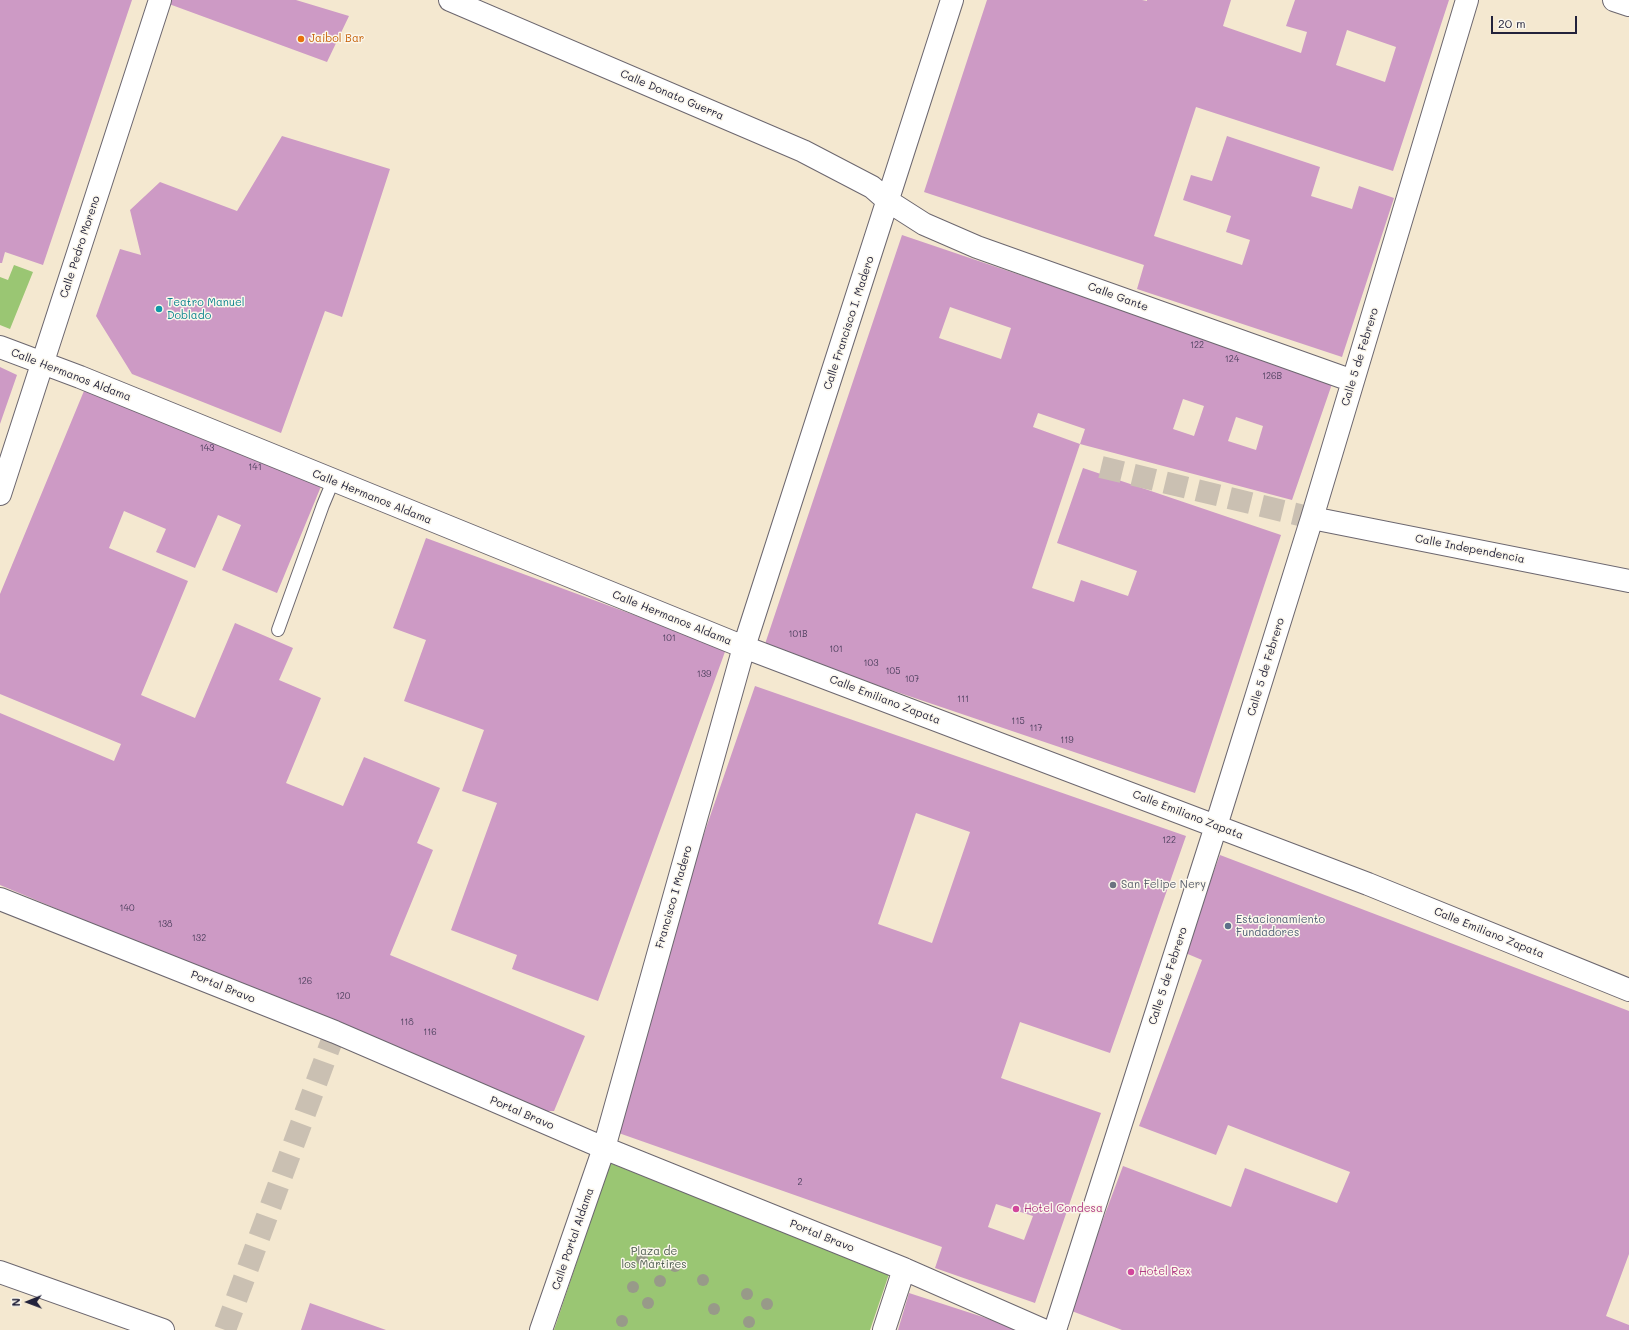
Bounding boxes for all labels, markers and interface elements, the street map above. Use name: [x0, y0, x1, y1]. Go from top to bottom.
scale bar: [1493, 8, 1579, 34]
text: 20 m: [1498, 15, 1526, 31]
place label: Jaibol Bar: [309, 32, 364, 46]
marker: Jaibol Bar: [296, 34, 306, 44]
street label: Calle Donato Guerra: [618, 67, 726, 123]
street label: Calle Pedro Moreno: [57, 194, 103, 300]
street label: Calle Francisco I. Madero: [821, 254, 877, 392]
street label: Calle Gante: [1086, 280, 1150, 314]
place label: Teatro Manuel Doblado: [167, 296, 244, 322]
marker: Teatro Manuel Doblado: [154, 304, 164, 314]
street label: Calle 5 de Febrero: [1339, 306, 1381, 408]
house number: 122: [1190, 340, 1204, 350]
street label: Calle Hermanos Aldama: [9, 346, 133, 404]
house number: 124: [1225, 354, 1239, 364]
house number: 126B: [1262, 371, 1282, 381]
house number: 143: [200, 443, 214, 453]
house number: 141: [248, 462, 262, 472]
street label: Calle Hermanos Aldama: [310, 467, 434, 527]
street label: Calle Independencia: [1414, 532, 1526, 566]
street label: Calle Hermanos Aldama: [610, 588, 734, 648]
street label: Calle 5 de Febrero: [1245, 616, 1287, 718]
house number: 101B: [788, 629, 808, 639]
house number: 101: [662, 633, 676, 643]
house number: 101: [829, 644, 843, 654]
house number: 103: [864, 658, 878, 668]
house number: 105: [886, 666, 900, 676]
house number: 139: [697, 669, 711, 679]
street label: Calle Emiliano Zapata: [828, 673, 942, 727]
house number: 107: [905, 674, 919, 684]
house number: 111: [957, 694, 969, 704]
house number: 115: [1011, 716, 1025, 726]
house number: 117: [1029, 723, 1043, 733]
house number: 119: [1060, 735, 1074, 745]
street label: Calle Emiliano Zapata: [1131, 788, 1245, 842]
house number: 122: [1162, 835, 1176, 845]
street label: Francisco I Madero: [653, 844, 695, 950]
place label: San Felipe Nery: [1121, 878, 1206, 892]
marker: San Felipe Nery: [1108, 880, 1118, 890]
house number: 140: [120, 903, 134, 913]
street label: Calle Emiliano Zapata: [1432, 905, 1546, 961]
place label: Estacionamiento Fundadores: [1236, 913, 1325, 939]
house number: 138: [158, 919, 172, 929]
marker: Estacionamiento Fundadores: [1223, 921, 1233, 931]
street label: Calle 5 de Febrero: [1146, 925, 1190, 1027]
house number: 132: [192, 933, 206, 943]
street label: Portal Bravo: [189, 968, 257, 1006]
house number: 126: [298, 976, 312, 986]
house number: 120: [336, 991, 350, 1001]
house number: 118: [400, 1017, 414, 1027]
house number: 116: [423, 1027, 437, 1037]
street label: Portal Bravo: [488, 1094, 556, 1132]
house number: 2: [797, 1177, 803, 1187]
street label: Calle Portal Aldama: [549, 1186, 597, 1292]
place label: Hotel Condesa: [1024, 1202, 1103, 1216]
marker: Hotel Condesa: [1011, 1204, 1021, 1214]
street label: Portal Bravo: [788, 1217, 856, 1255]
park label: Plaza de los Mártires: [621, 1245, 687, 1271]
place label: Hotel Rex: [1139, 1265, 1191, 1279]
marker: Hotel Rex: [1126, 1267, 1136, 1277]
north arrow: [8, 1282, 48, 1322]
text: N: [8, 1298, 23, 1307]

